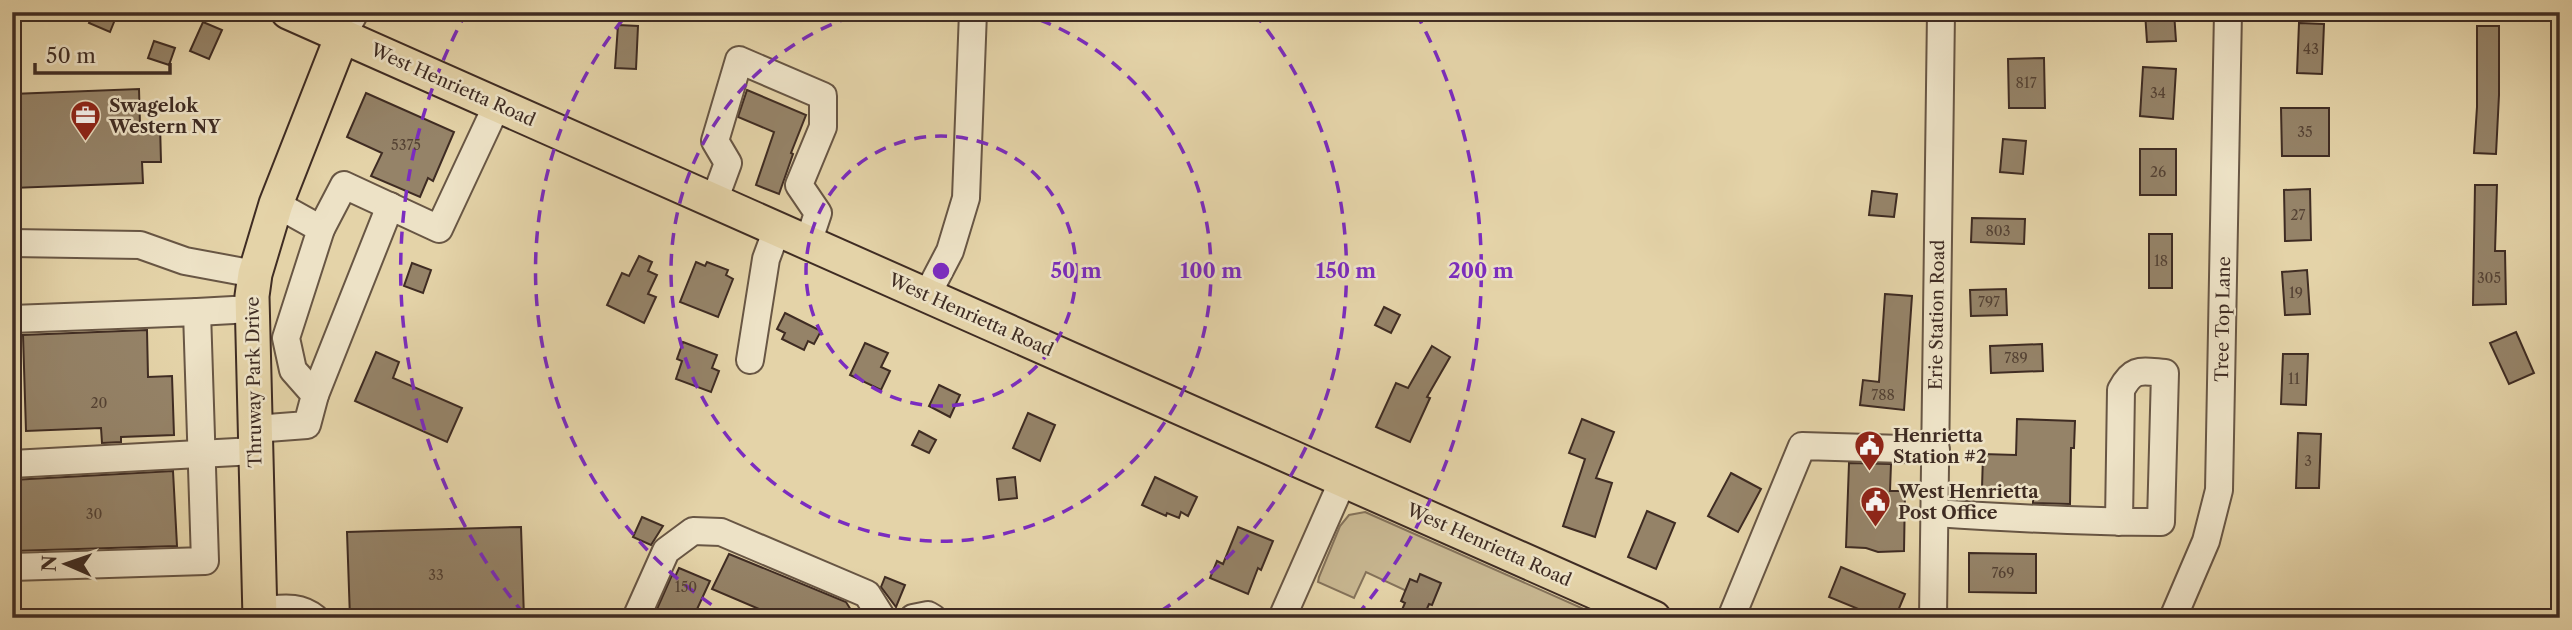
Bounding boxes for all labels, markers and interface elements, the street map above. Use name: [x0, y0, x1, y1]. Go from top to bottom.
scale bar: [35, 32, 170, 76]
street label: West Henrietta Road: [366, 38, 539, 131]
house number: 43: [2303, 40, 2319, 58]
text: 50 m: [46, 43, 96, 68]
house number: 817: [2015, 74, 2037, 92]
house number: 34: [2150, 84, 2166, 102]
place label: Swagelok Western NY: [108, 95, 221, 138]
office icon: Swagelok Western NY: [69, 99, 103, 143]
house number: 35: [2297, 123, 2313, 141]
house number: 5375: [391, 136, 421, 154]
house number: 26: [2150, 163, 2166, 181]
house number: 27: [2291, 206, 2306, 224]
house number: 803: [1986, 222, 2010, 240]
street label: Erie Station Road: [1925, 240, 1949, 390]
house number: 18: [2154, 252, 2168, 270]
street label: Tree Top Lane: [2211, 256, 2235, 382]
text: 50 m: [1050, 258, 1102, 283]
text: 100 m: [1180, 258, 1242, 283]
text: 150 m: [1316, 258, 1376, 283]
text: 200 m: [1448, 258, 1514, 283]
centre of rings: [929, 259, 953, 283]
street label: West Henrietta Road: [884, 268, 1057, 361]
house number: 305: [2477, 269, 2501, 287]
house number: 19: [2289, 284, 2303, 302]
house number: 797: [1978, 293, 2000, 311]
street label: Thruway Park Drive: [242, 296, 266, 468]
house number: 789: [2004, 349, 2028, 367]
house number: 11: [2288, 370, 2300, 388]
house number: 788: [1871, 386, 1895, 404]
house number: 20: [91, 394, 108, 412]
place label: Henrietta Station #2: [1893, 425, 1987, 468]
public building icon: Henrietta Station #2: [1853, 429, 1887, 473]
house number: 3: [2304, 452, 2312, 470]
place label: West Henrietta Post Office: [1897, 481, 2039, 524]
public building icon: West Henrietta Post Office: [1858, 485, 1892, 529]
street label: West Henrietta Road: [1402, 498, 1575, 591]
house number: 30: [86, 505, 102, 523]
north arrow: [32, 528, 102, 598]
text: N: [38, 555, 61, 572]
house number: 769: [1991, 564, 2015, 582]
house number: 33: [428, 566, 444, 584]
house number: 150: [675, 578, 697, 596]

